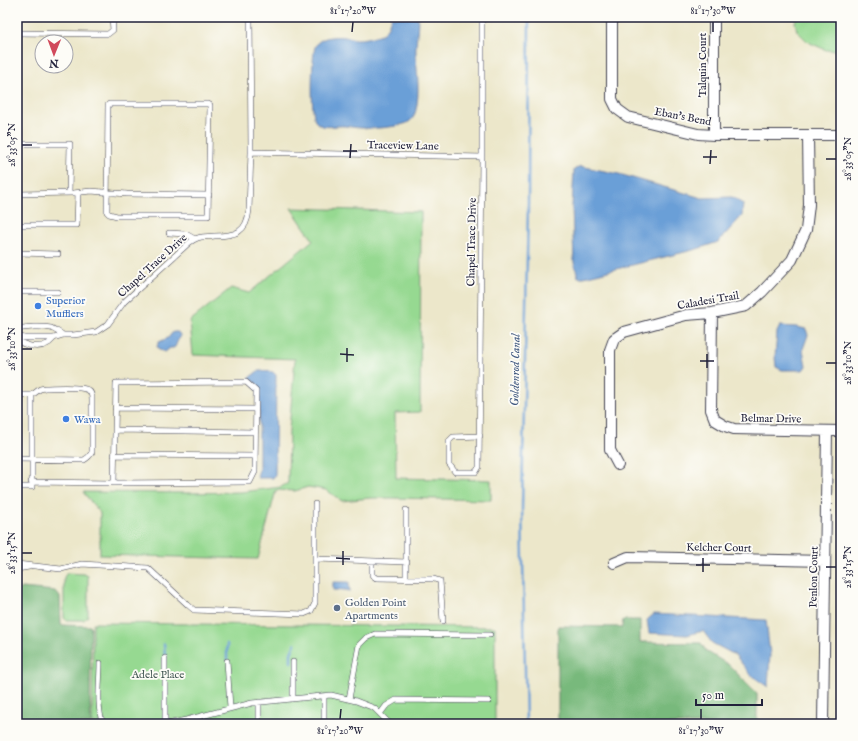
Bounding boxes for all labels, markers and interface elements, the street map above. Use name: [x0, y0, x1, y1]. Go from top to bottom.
text: 81°17'20"W: [330, 5, 377, 18]
text: 81°17'30"W: [690, 5, 736, 18]
street label: Talquin Court: [696, 33, 710, 97]
north arrow: [34, 34, 74, 74]
text: N: [48, 56, 60, 70]
street label: Eban's Bend: [653, 105, 712, 129]
text: 28°33'05"N: [6, 123, 19, 167]
text: 28°33'05"N: [842, 137, 855, 181]
street label: Traceview Lane: [367, 138, 439, 154]
street label: Chapel Trace Drive: [464, 198, 480, 286]
street label: Chapel Trace Drive: [115, 231, 190, 301]
street label: Caladesi Trail: [676, 289, 740, 313]
place label: Superior Mufflers: [46, 294, 85, 321]
marker: Superior Mufflers: [33, 301, 43, 311]
text: 28°33'10"N: [6, 327, 19, 371]
water label: Goldenrod Canal: [507, 332, 524, 406]
text: 28°33'10"N: [842, 341, 855, 385]
street label: Belmar Drive: [741, 411, 801, 427]
place label: Wawa: [74, 413, 101, 427]
marker: Wawa: [61, 414, 71, 424]
text: 28°33'15"N: [6, 531, 19, 574]
street label: Kelcher Court: [686, 540, 752, 556]
text: 28°33'15"N: [842, 545, 855, 588]
street label: Penlon Court: [806, 546, 822, 608]
place label: Golden Point Apartments: [344, 596, 407, 623]
marker: Golden Point Apartments: [332, 603, 342, 613]
park label: Adele Place: [131, 668, 184, 682]
scale bar: [696, 681, 762, 707]
text: 50 m: [702, 688, 724, 703]
text: 81°17'20"W: [317, 725, 364, 738]
text: 81°17'30"W: [678, 725, 724, 738]

